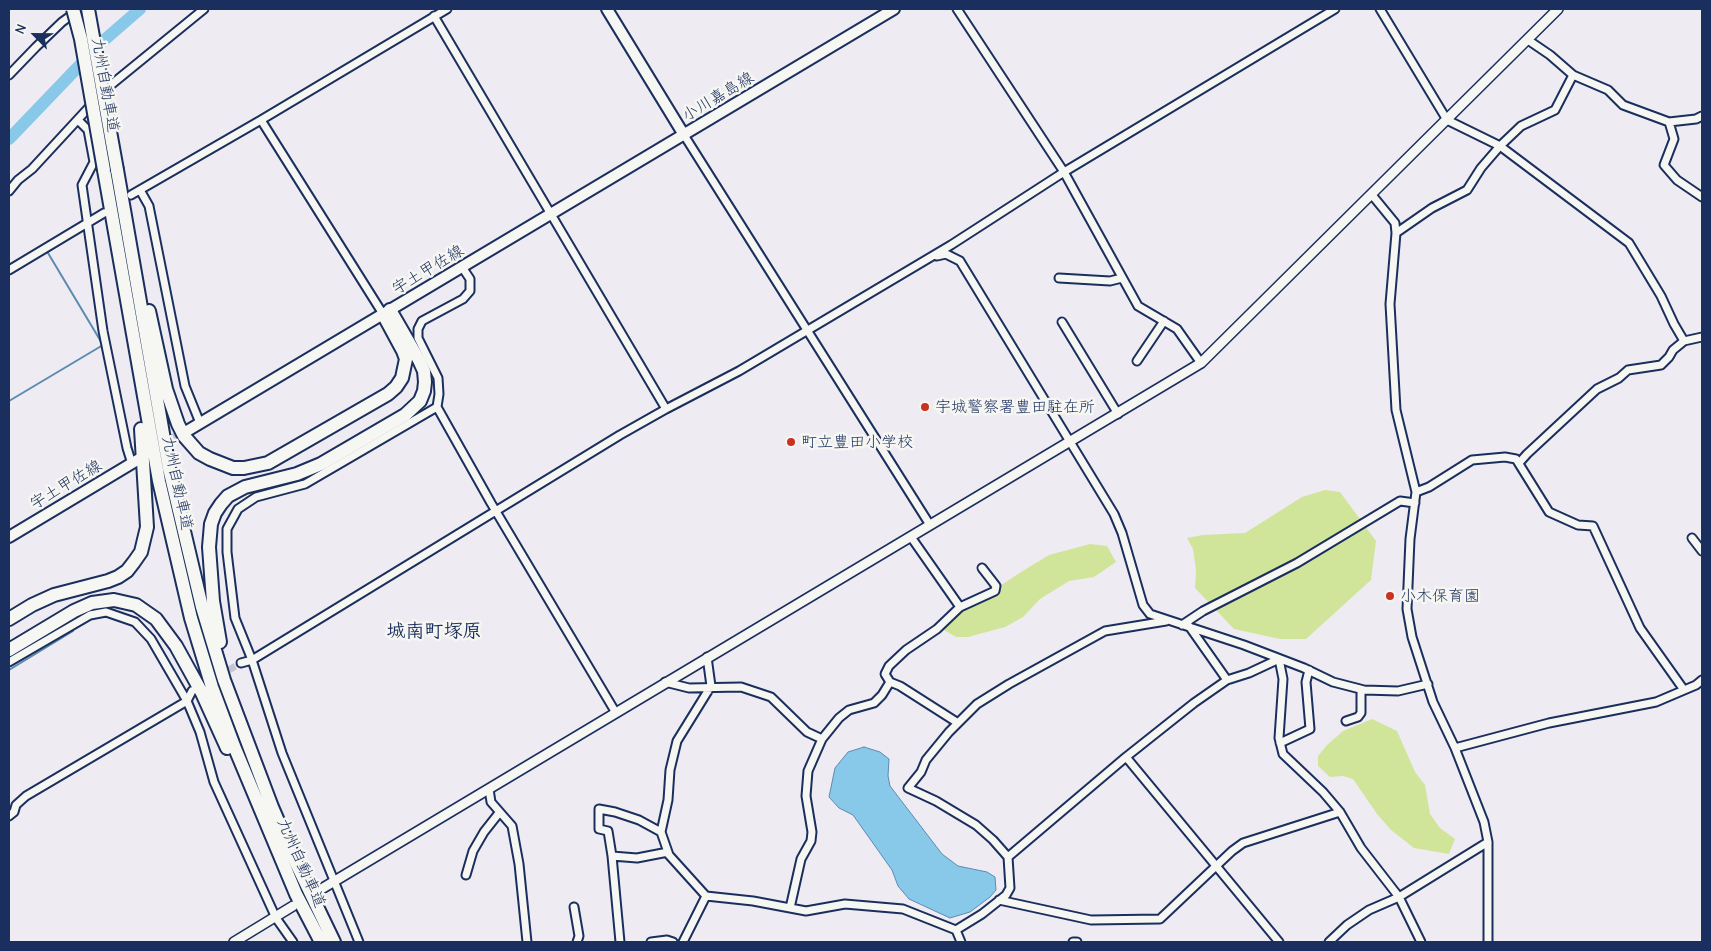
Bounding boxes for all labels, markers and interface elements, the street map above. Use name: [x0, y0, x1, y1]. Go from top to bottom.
north arrow: [10, 10, 60, 60]
text: N: [11, 21, 30, 36]
street label: 九州自動車道: [87, 36, 123, 134]
street label: 小川嘉島線: [679, 68, 757, 126]
street label: 宇土甲佐線: [389, 241, 467, 299]
place label: 宇城警察署豊田駐在所: [935, 397, 1095, 417]
marker: 宇城警察署豊田駐在所: [919, 401, 931, 413]
place label: 町立豊田小学校: [801, 432, 913, 452]
street label: 九州自動車道: [158, 434, 196, 532]
marker: 町立豊田小学校: [785, 436, 797, 448]
street label: 宇土甲佐線: [27, 456, 105, 514]
place label: 小木保育園: [1400, 586, 1480, 606]
marker: 小木保育園: [1384, 590, 1396, 602]
district label: 城南町塚原: [387, 621, 481, 643]
street label: 九州自動車道: [273, 815, 329, 911]

